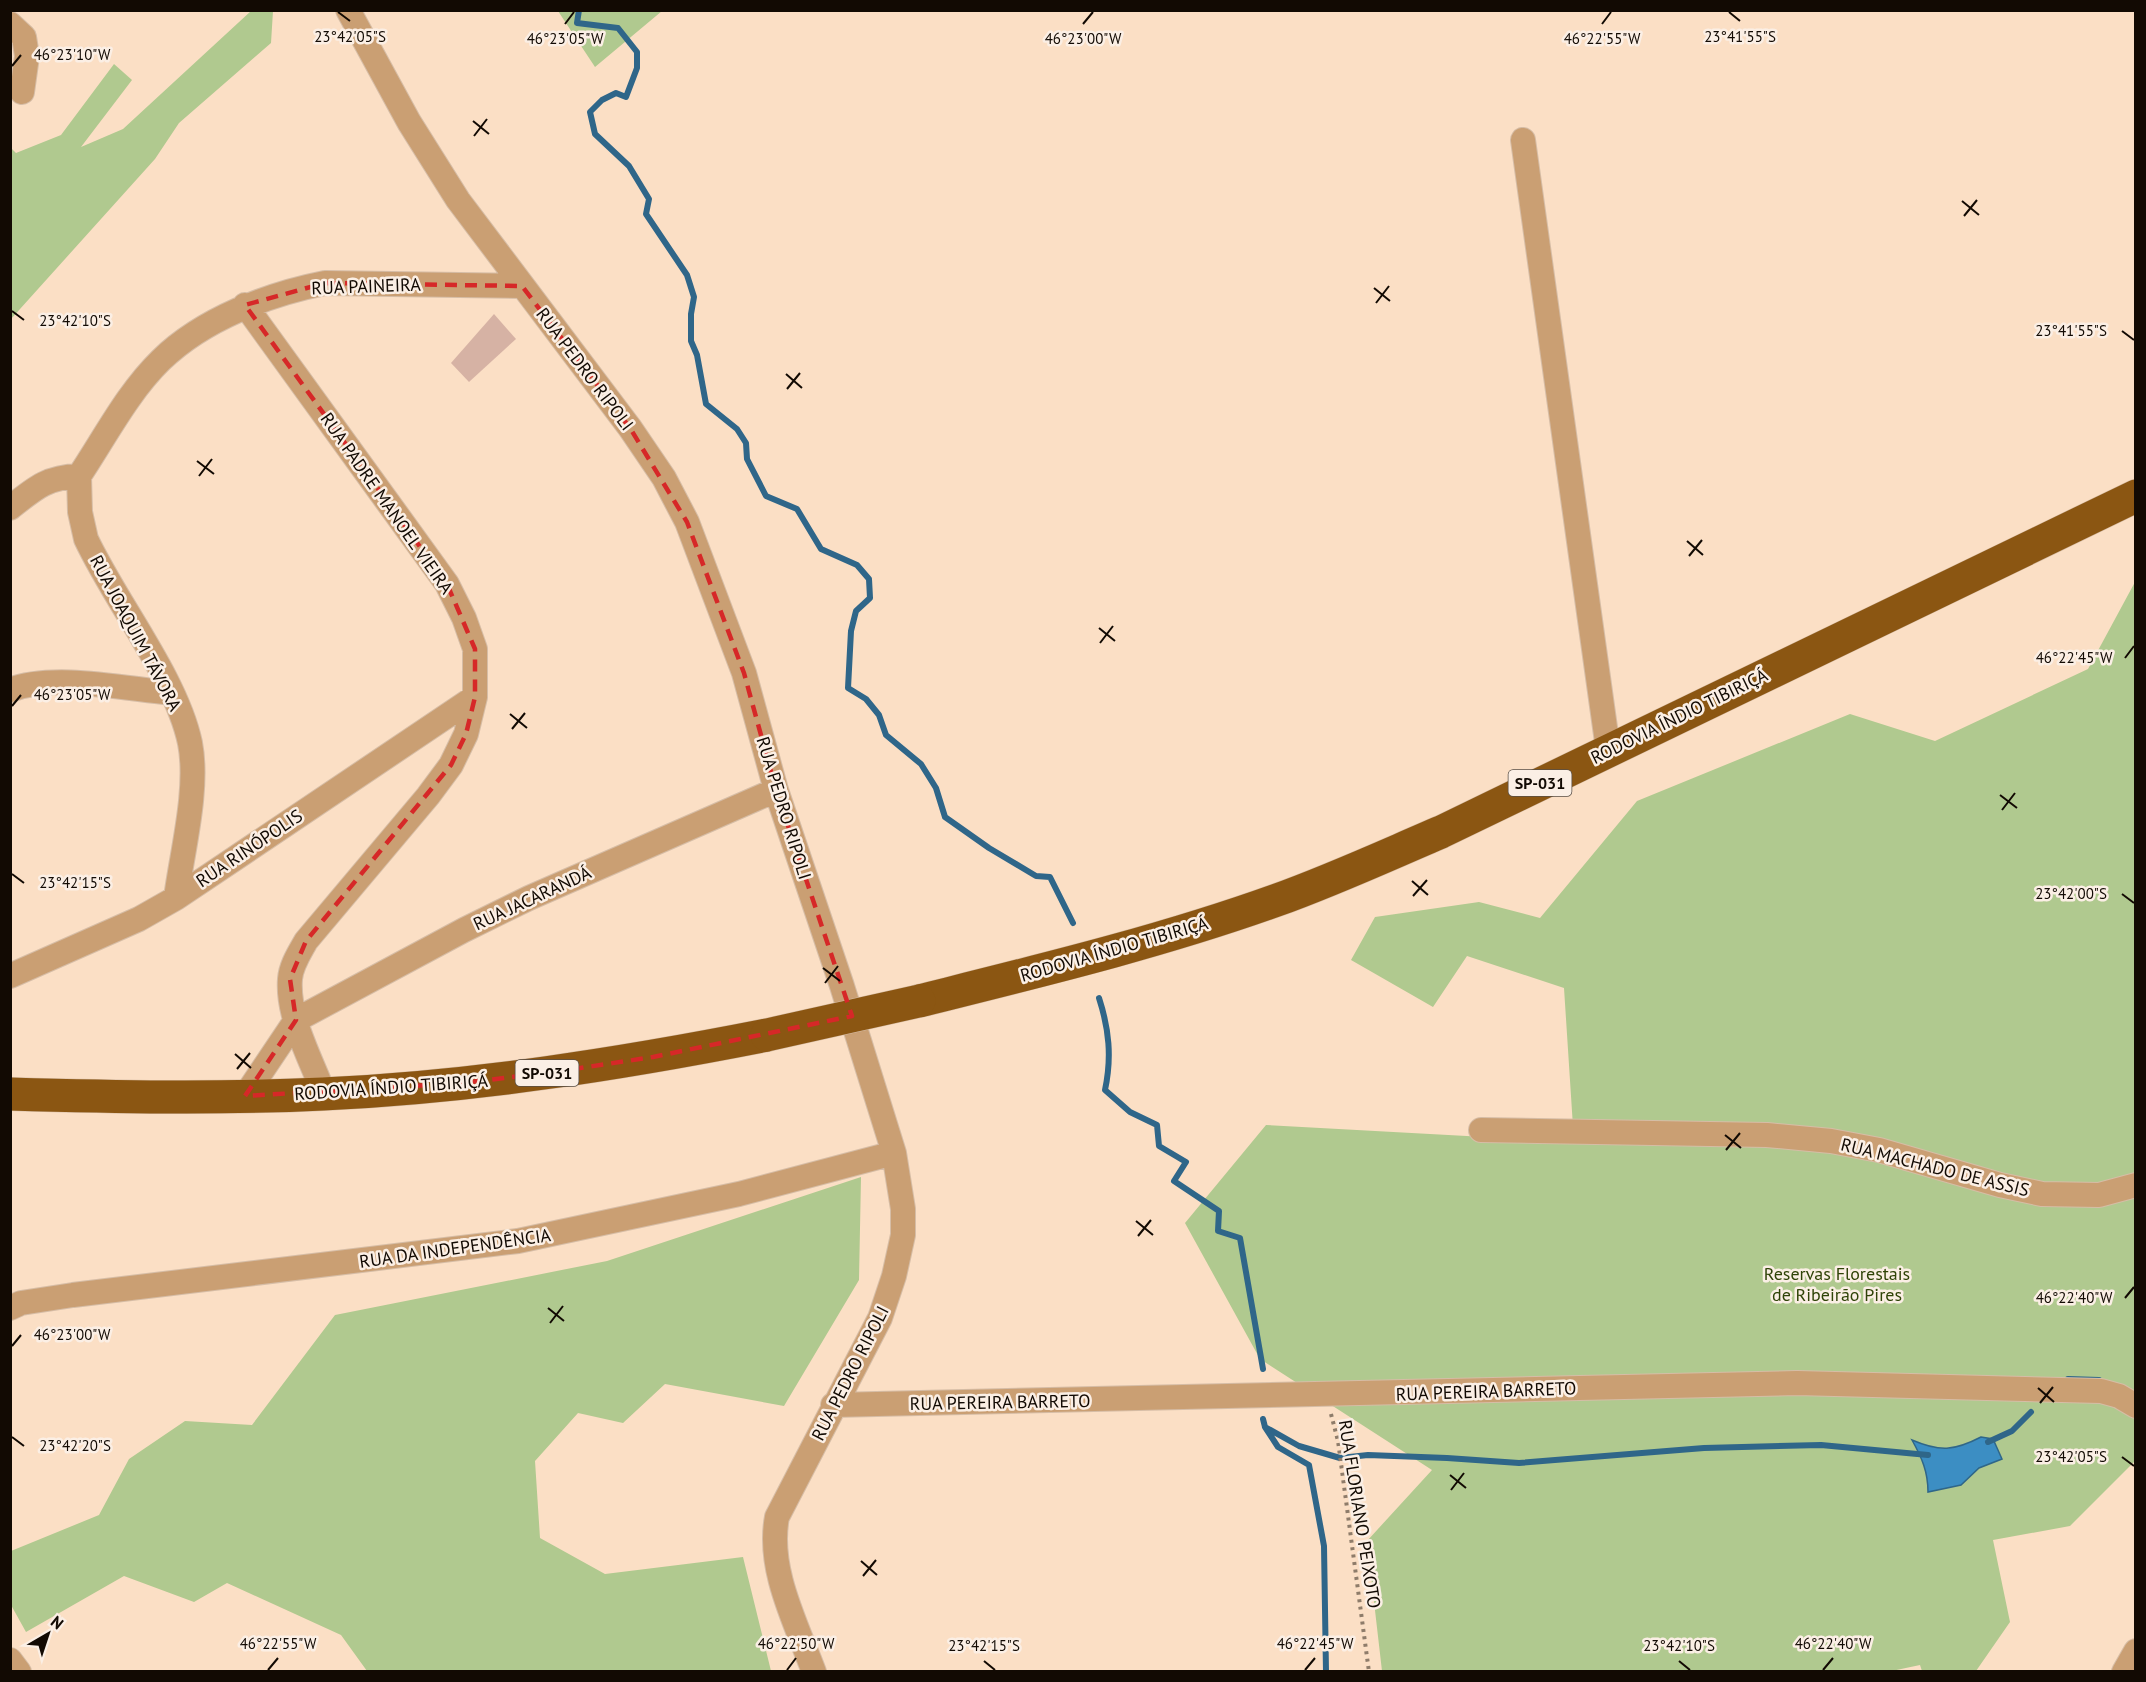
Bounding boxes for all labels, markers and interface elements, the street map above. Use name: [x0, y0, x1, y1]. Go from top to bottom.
text: 23°42'05"S: [314, 27, 386, 46]
text: 23°41'55"S: [1704, 27, 1776, 46]
text: 46°23'05"W: [527, 29, 604, 48]
text: 46°23'00"W: [1045, 29, 1122, 48]
text: 46°22'55"W: [1564, 29, 1641, 48]
text: 46°23'10"W: [34, 45, 111, 64]
street label: RUA PAINEIRA: [311, 273, 422, 299]
street label: RUA PEDRO RIPOLI: [531, 303, 639, 435]
text: 23°42'10"S: [39, 311, 111, 330]
text: 23°41'55"S: [2035, 321, 2107, 340]
street label: RUA PADRE MANOEL VIEIRA: [316, 408, 459, 599]
street label: RUA JOAQUIM TÁVORA: [85, 551, 187, 715]
text: 46°22'45"W: [2036, 648, 2113, 667]
street label: RODOVIA ÍNDIO TIBIRIÇÁ: [1587, 663, 1772, 769]
text: 46°23'05"W: [34, 685, 111, 704]
street label: RUA PEDRO RIPOLI: [751, 734, 817, 882]
road number: SP-031: [1508, 770, 1572, 796]
street label: RUA RINÓPOLIS: [191, 804, 307, 892]
street label: RUA JACARANDÁ: [469, 860, 595, 935]
text: 23°42'15"S: [39, 873, 111, 892]
text: 23°42'00"S: [2035, 884, 2107, 903]
street label: RODOVIA ÍNDIO TIBIRIÇÁ: [1018, 911, 1211, 987]
road number: SP-031: [516, 1060, 578, 1086]
street label: RODOVIA ÍNDIO TIBIRIÇÁ: [293, 1069, 489, 1105]
street label: RUA MACHADO DE ASSIS: [1838, 1132, 2032, 1202]
street label: RUA DA INDEPENDÊNCIA: [358, 1223, 553, 1273]
park label: Reservas Florestais de Ribeirão Pires: [1764, 1262, 1910, 1306]
text: 46°22'40"W: [2036, 1288, 2113, 1307]
street label: RUA PEDRO RIPOLI: [806, 1302, 894, 1444]
text: 46°23'00"W: [34, 1325, 111, 1344]
street label: RUA PEREIRA BARRETO: [1395, 1376, 1577, 1406]
street label: RUA PEREIRA BARRETO: [909, 1389, 1091, 1415]
street label: RUA FLORIANO PEIXOTO: [1334, 1418, 1386, 1610]
text: 23°42'20"S: [39, 1436, 111, 1455]
text: 23°42'05"S: [2035, 1447, 2107, 1466]
north arrow: [18, 1604, 78, 1664]
text: N: [47, 1611, 68, 1633]
text: 46°22'55"W: [240, 1634, 317, 1653]
text: 46°22'50"W: [758, 1634, 835, 1653]
text: 46°22'45"W: [1277, 1634, 1354, 1653]
text: 46°22'40"W: [1795, 1634, 1872, 1653]
text: 23°42'15"S: [948, 1636, 1020, 1655]
text: 23°42'10"S: [1643, 1636, 1715, 1655]

